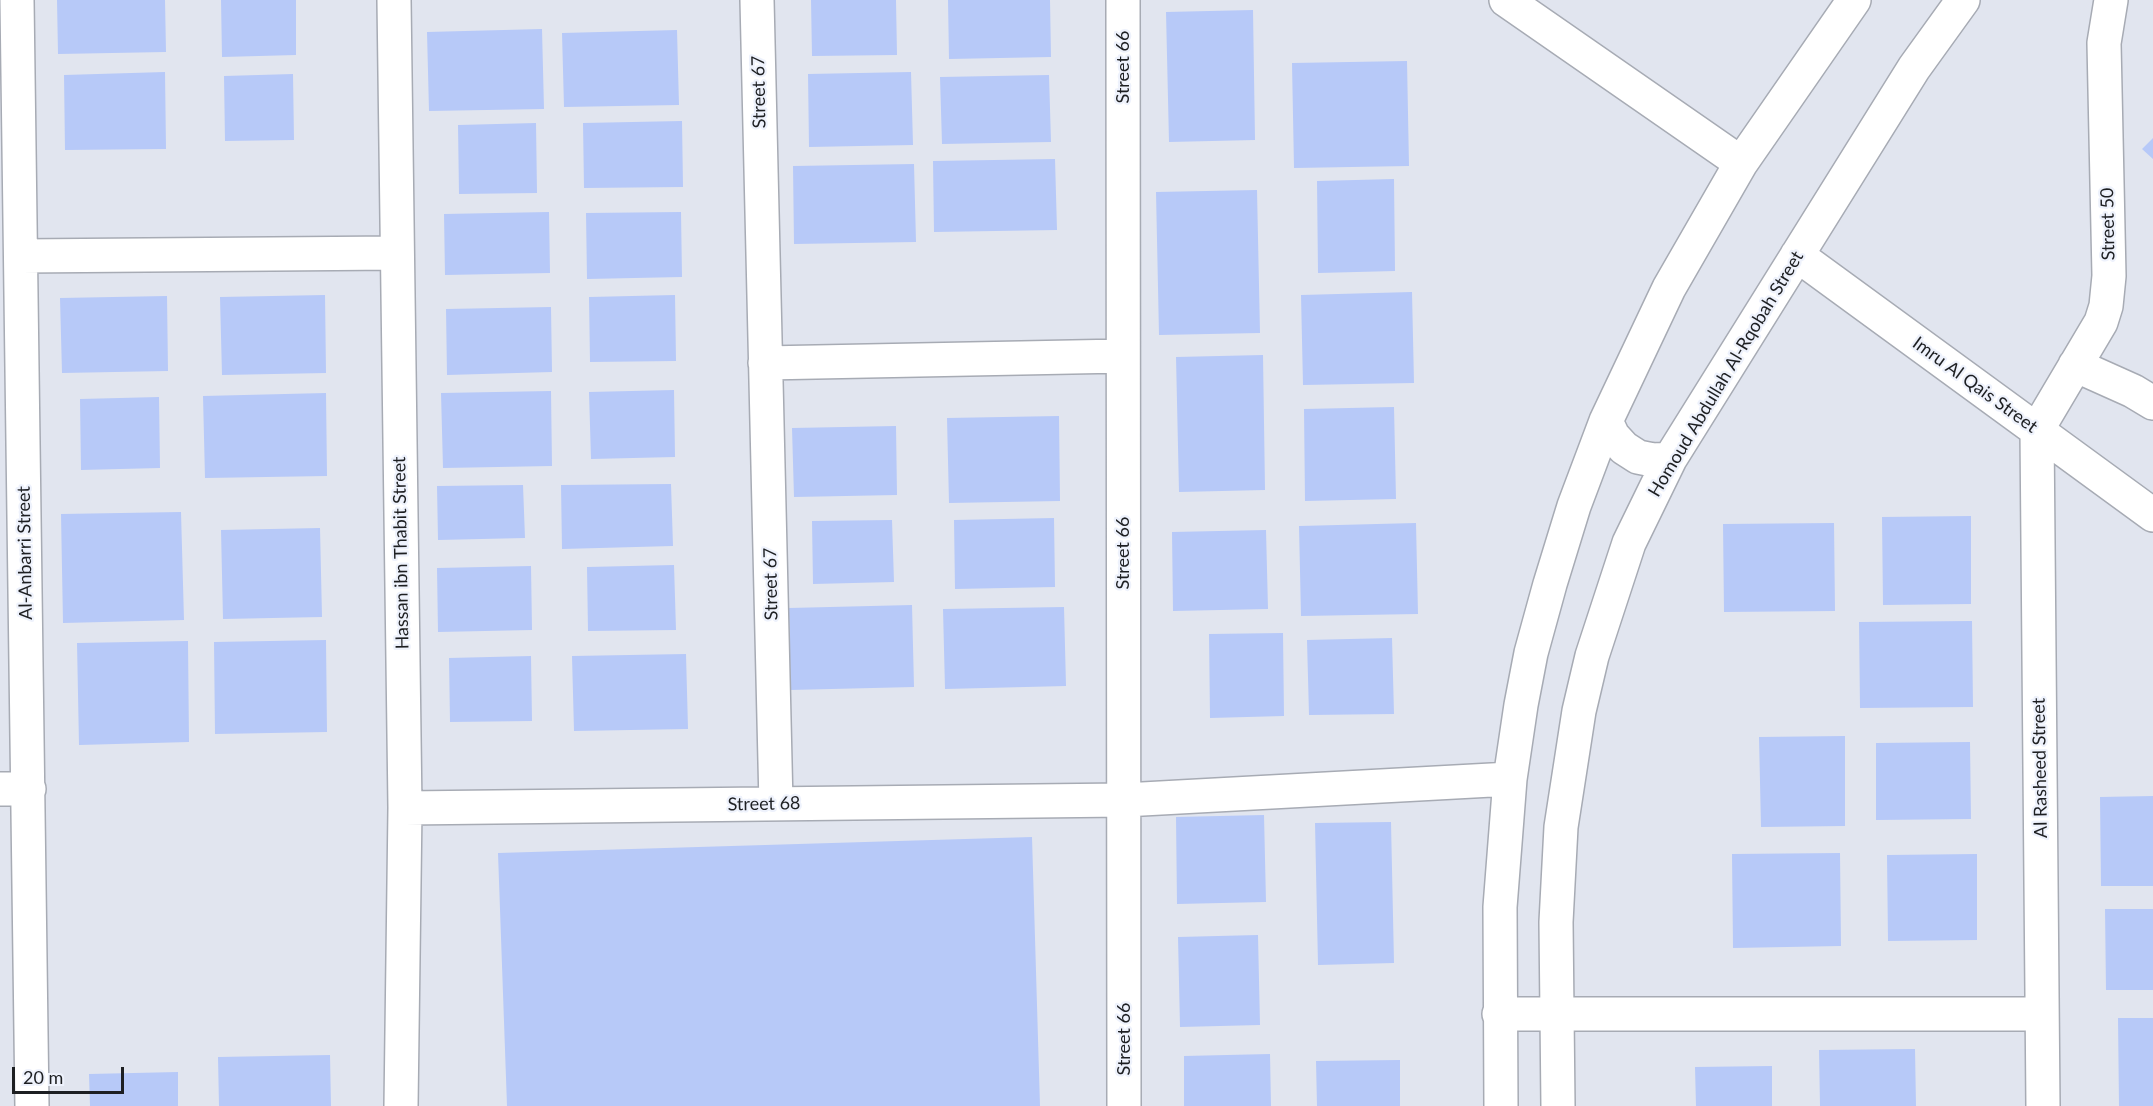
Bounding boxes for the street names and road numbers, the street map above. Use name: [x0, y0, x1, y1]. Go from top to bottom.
street label: Street 66: [1112, 31, 1134, 103]
street label: Street 67: [748, 55, 770, 129]
street label: Street 50: [2097, 187, 2119, 261]
street label: Homoud Abdullah Al-Rqobah Street: [1644, 247, 1808, 501]
street label: Imru Al Qais Street: [1908, 332, 2042, 438]
street label: Hassan ibn Thabit Street: [389, 456, 413, 650]
street label: Al-Anbarri Street: [13, 486, 37, 620]
street label: Street 66: [1112, 517, 1134, 589]
street label: Street 67: [760, 547, 782, 621]
street label: Al Rasheed Street: [2028, 698, 2052, 838]
street label: Street 68: [727, 793, 801, 815]
street label: Street 66: [1113, 1003, 1135, 1075]

